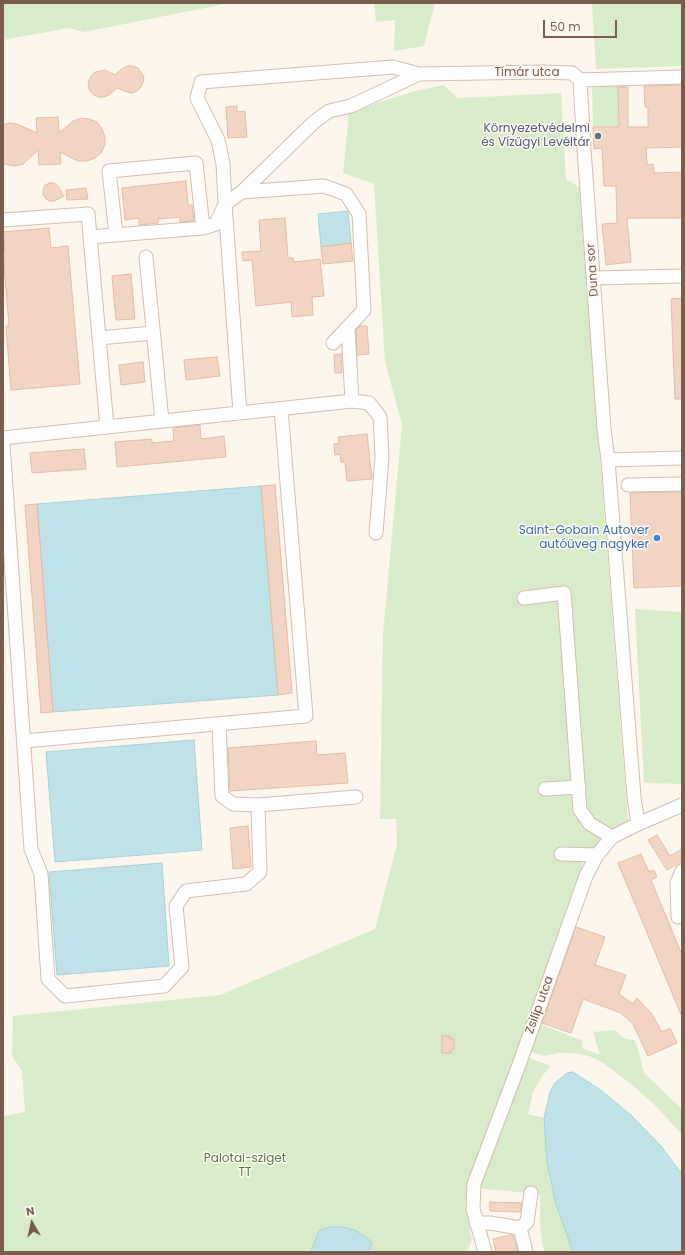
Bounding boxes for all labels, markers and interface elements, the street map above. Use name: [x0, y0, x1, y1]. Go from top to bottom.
scale bar: [545, 12, 619, 38]
text: 50 m: [550, 18, 581, 35]
street label: Tímár utca: [494, 66, 560, 80]
place label: Környezetvédelmi és Vízügyi Levéltár: [481, 122, 590, 150]
marker: Környezetvédelmi és Vízügyi Levéltár: [593, 131, 603, 141]
street label: Duna sor: [584, 243, 602, 297]
place label: Saint-Gobain Autover autóüveg nagyker: [519, 524, 649, 552]
marker: Saint-Gobain Autover autóüveg nagyker: [652, 533, 662, 543]
street label: Zsilip utca: [523, 974, 557, 1036]
park label: Palotai-sziget TT: [204, 1152, 286, 1180]
north arrow: [12, 1203, 52, 1243]
text: N: [25, 1203, 35, 1220]

